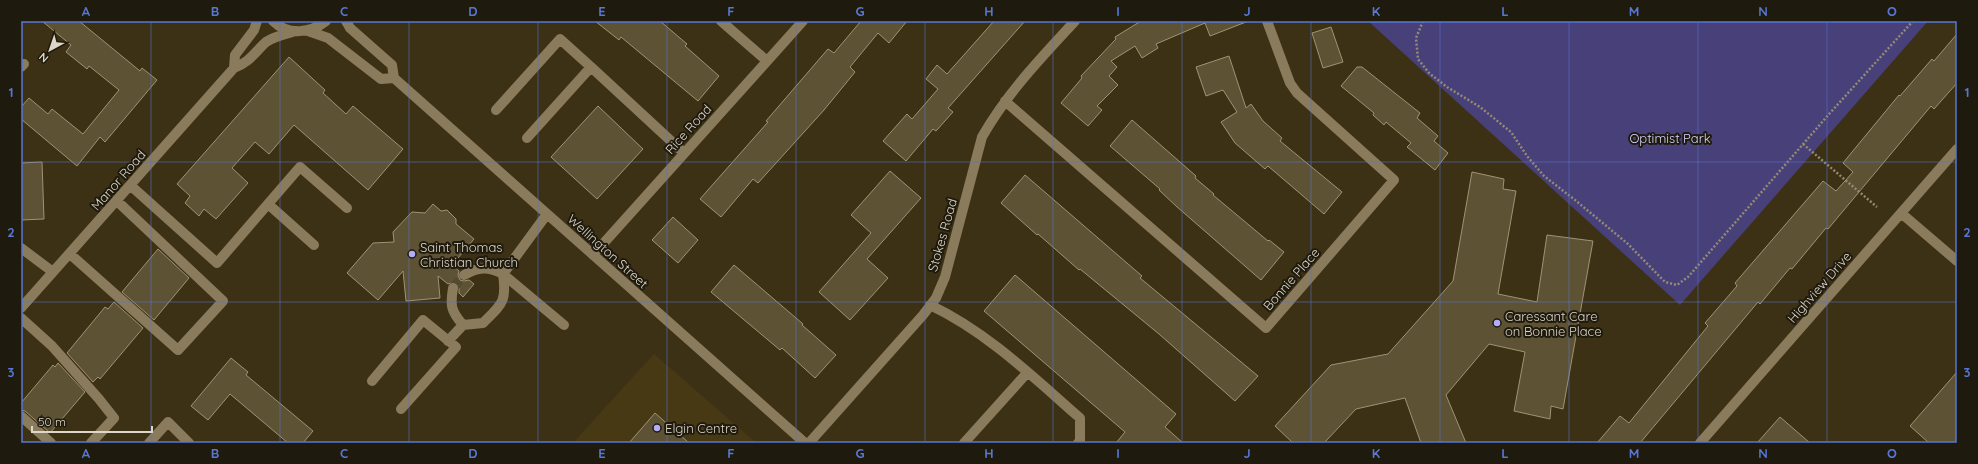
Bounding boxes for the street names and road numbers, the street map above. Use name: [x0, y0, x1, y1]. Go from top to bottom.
street label: Rice Road: [662, 101, 714, 157]
street label: Manor Road: [87, 147, 149, 213]
street label: Stokes Road: [924, 197, 960, 273]
street label: Wellington Street: [564, 211, 652, 291]
street label: Bonnie Place: [1259, 244, 1323, 314]
street label: Highview Drive: [1784, 248, 1854, 326]

